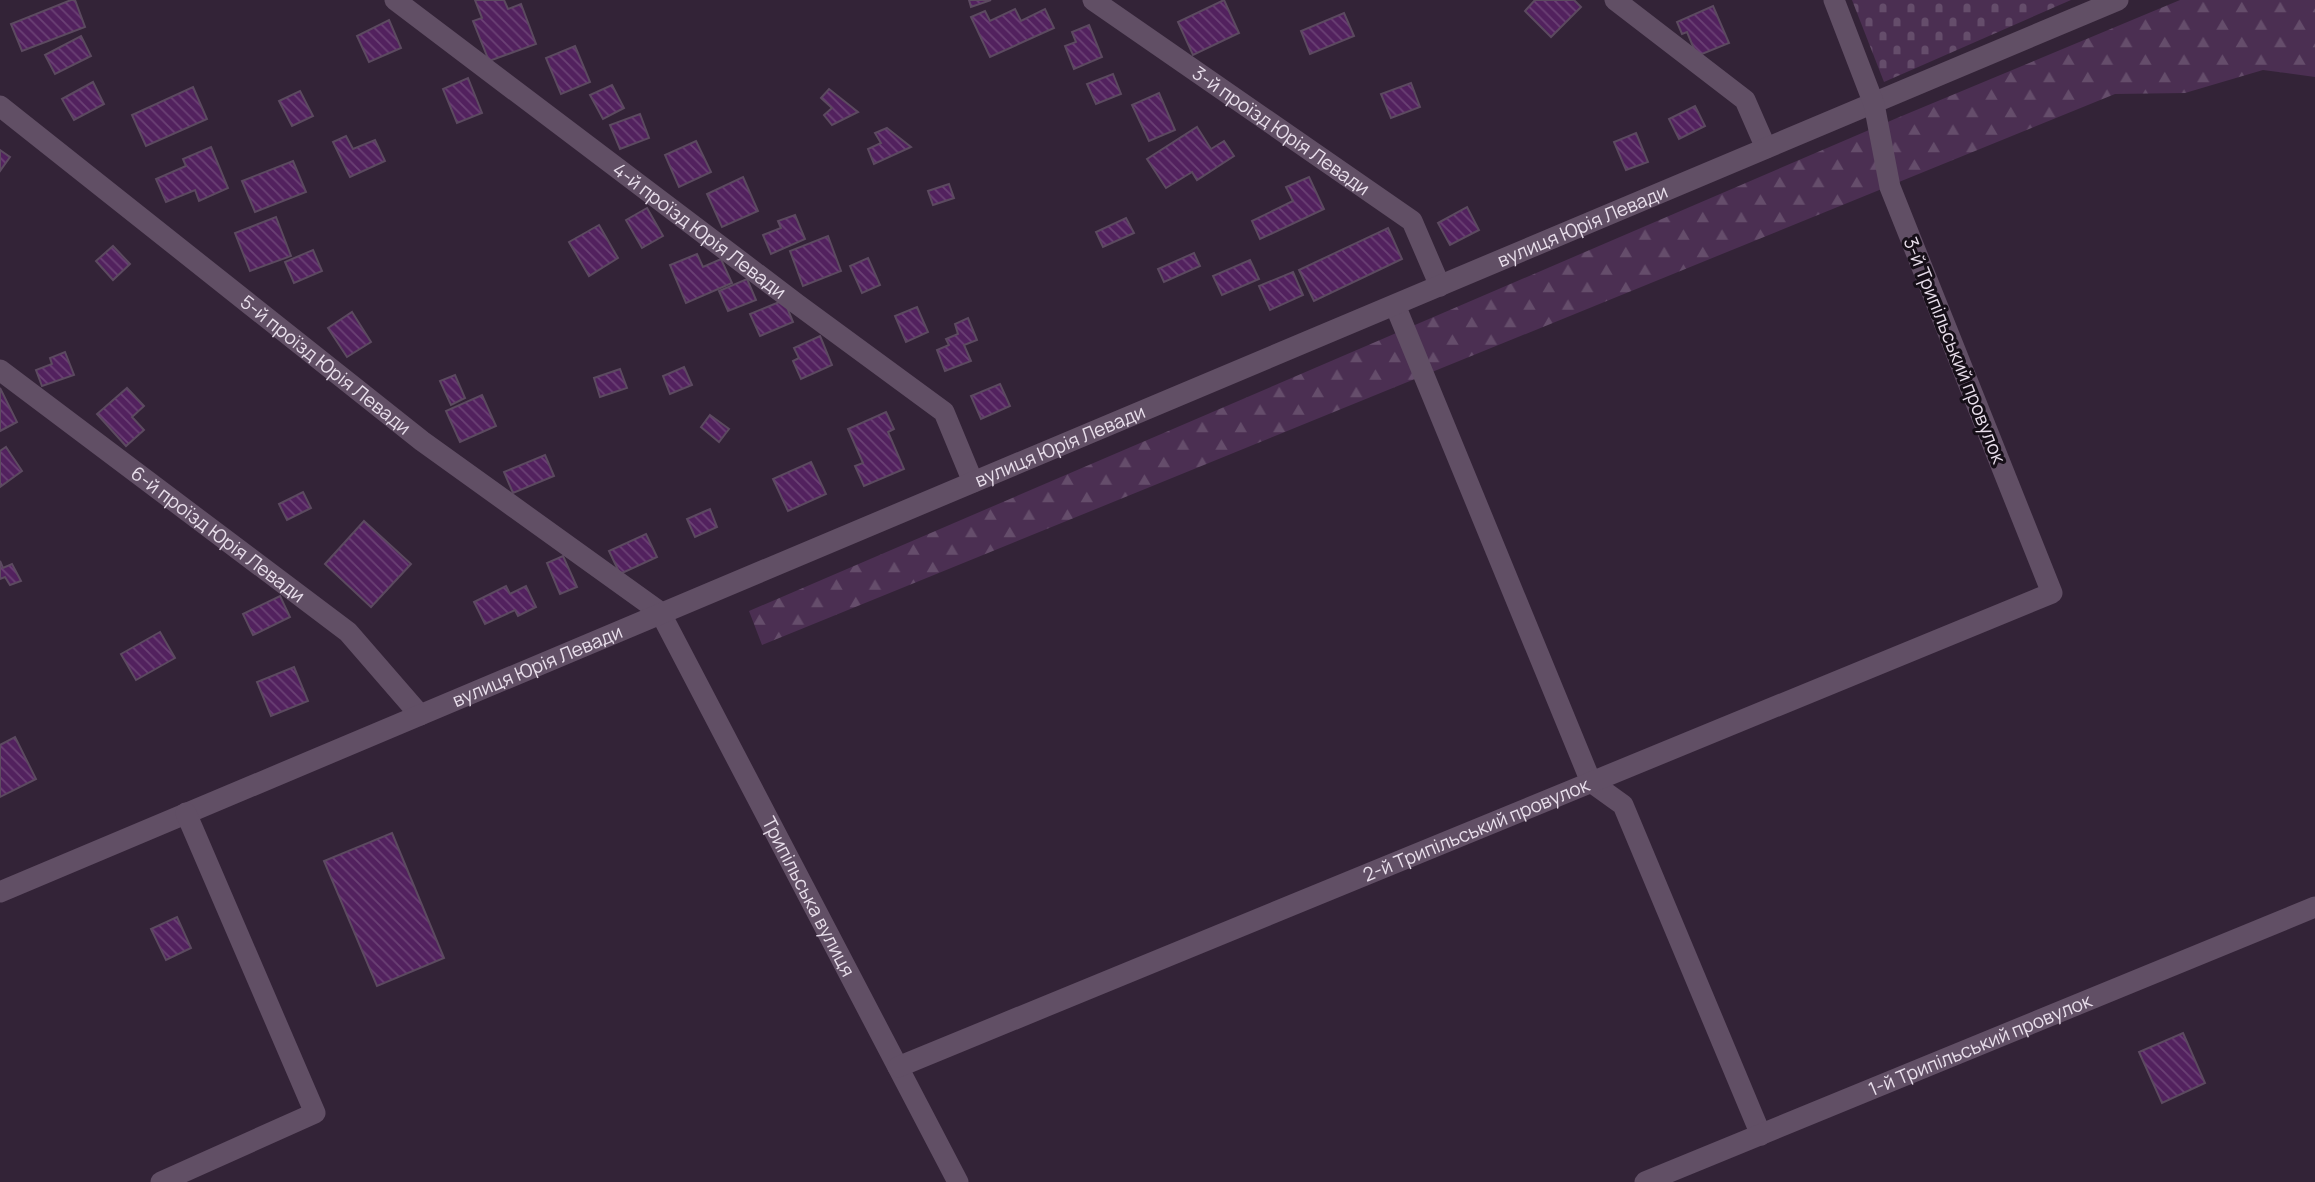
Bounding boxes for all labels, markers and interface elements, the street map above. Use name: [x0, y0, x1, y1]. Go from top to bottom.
street label: 3-й проїзд Юрія Левади: [1187, 60, 1375, 201]
street label: 4-й проїзд Юрія Левади: [608, 156, 792, 304]
street label: вулиця Юрія Левади: [1493, 178, 1671, 273]
street label: 3-й Трипільський провулок: [1898, 233, 2013, 468]
street label: 5-й проїзд Юрія Левади: [235, 289, 417, 440]
street label: вулиця Юрія Левади: [971, 398, 1149, 493]
street label: 6-й проїзд Юрія Левади: [126, 460, 311, 608]
street label: вулиця Юрія Левади: [448, 618, 626, 713]
street label: 2-й Трипільський провулок: [1359, 771, 1594, 888]
street label: Трипільська вулиця: [756, 812, 861, 981]
street label: 1-й Трипільський провулок: [1864, 987, 2096, 1102]

